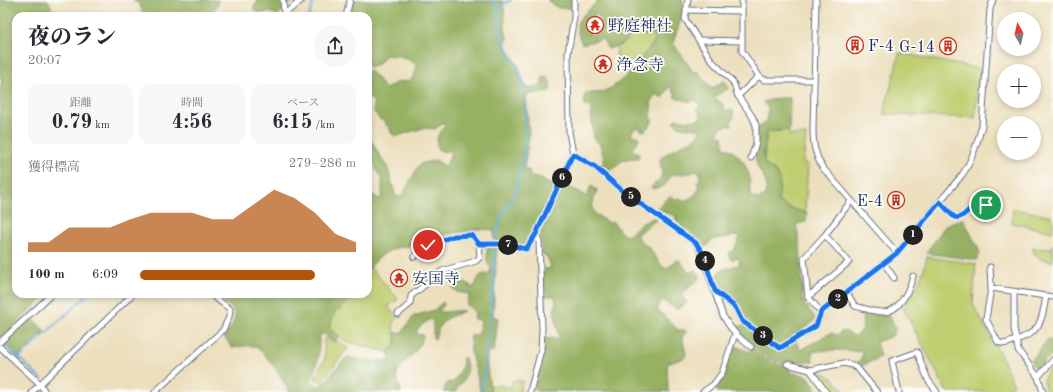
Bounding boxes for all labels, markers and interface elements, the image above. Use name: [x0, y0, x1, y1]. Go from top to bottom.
north arrow: [997, 12, 1041, 56]
map controls: [997, 12, 1041, 160]
temple icon: 野庭神社: [585, 15, 605, 35]
place label: 野庭神社: [608, 17, 672, 35]
button: share: [314, 25, 356, 67]
text: 夜のラン: [28, 27, 116, 49]
building icon: F-4: [845, 35, 865, 55]
building icon: G-14: [938, 36, 958, 56]
place label: F-4: [868, 39, 894, 55]
place label: G-14: [899, 40, 935, 56]
text: 20:07: [28, 54, 62, 67]
temple icon: 浄念寺: [593, 54, 613, 74]
place label: 浄念寺: [616, 56, 664, 74]
button: +: [997, 64, 1041, 108]
text: 距離: [70, 98, 92, 109]
text: 時間: [181, 98, 203, 109]
text: ペース: [287, 98, 320, 109]
text: 0.79: [52, 113, 92, 133]
text: 4:56: [172, 113, 212, 133]
text: 6:15: [272, 113, 312, 133]
button: −: [997, 116, 1041, 160]
text: km: [92, 120, 110, 131]
text: /km: [312, 120, 335, 131]
text: 279–286 m: [289, 157, 356, 170]
text: 獲得標高: [28, 161, 80, 174]
pin: 6: [552, 168, 572, 188]
text: 6: [559, 172, 565, 183]
pin: 5: [621, 187, 641, 207]
pin: [969, 188, 1003, 222]
building icon: E-4: [886, 190, 906, 210]
text: 5: [628, 191, 634, 202]
place label: E-4: [857, 194, 883, 210]
icon: arrive: [975, 194, 997, 216]
pin: 1: [903, 225, 923, 245]
pin: [411, 228, 445, 262]
text: 1: [910, 229, 916, 240]
icon: check: [417, 234, 439, 256]
pin: 7: [498, 235, 518, 255]
text: 7: [505, 239, 511, 250]
pin: 4: [695, 251, 715, 271]
text: 4: [702, 255, 708, 266]
text: 100 m: [28, 268, 65, 281]
text: 6:09: [92, 268, 118, 281]
temple icon: 安国寺: [389, 268, 409, 288]
place label: 安国寺: [412, 270, 460, 288]
pin: 2: [828, 289, 848, 309]
text: 2: [835, 293, 841, 304]
pin: 3: [753, 326, 773, 346]
text: 3: [760, 330, 766, 341]

